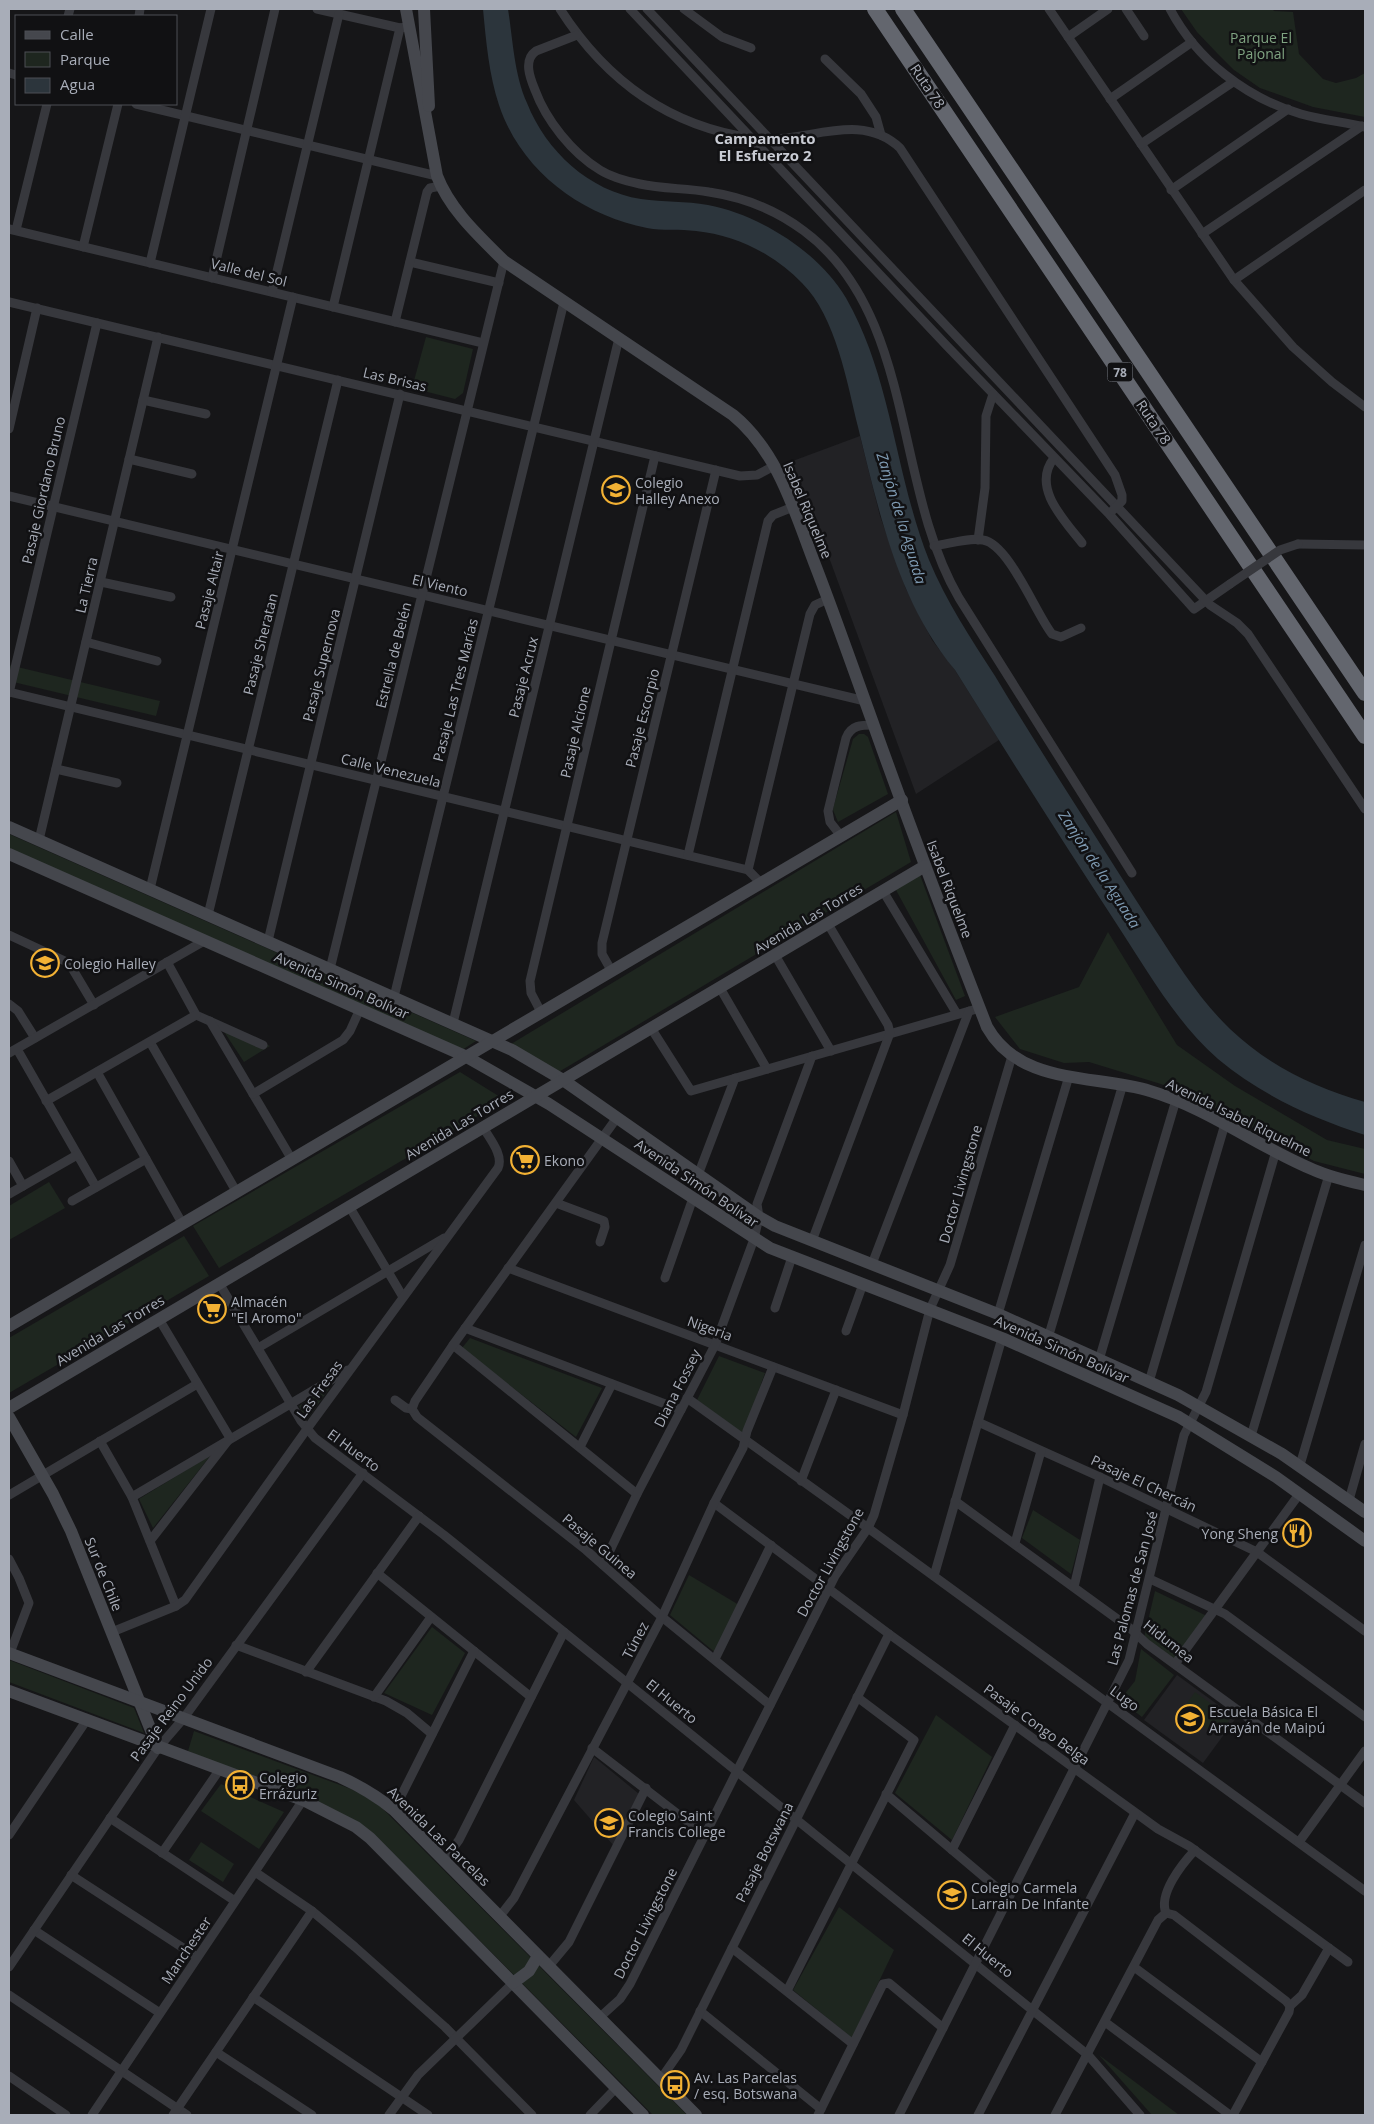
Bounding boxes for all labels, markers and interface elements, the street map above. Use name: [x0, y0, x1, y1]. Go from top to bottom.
legend: [15, 15, 178, 105]
text: Calle: [60, 24, 94, 44]
park label: Parque El Pajonal: [1230, 28, 1292, 63]
text: Parque: [60, 49, 110, 69]
street label: Ruta 78: [906, 60, 950, 112]
text: Agua: [60, 74, 95, 94]
district label: Campamento El Esfuerzo 2: [714, 128, 816, 165]
street label: Valle del Sol: [209, 253, 289, 291]
street label: Las Brisas: [361, 362, 429, 396]
road number: 78: [1108, 362, 1132, 382]
street label: Ruta 78: [1132, 396, 1176, 448]
street label: Pasaje Giordano Bruno: [17, 414, 69, 566]
water label: Zanjón de la Aguada: [872, 449, 932, 587]
street label: Isabel Riquelme: [779, 459, 837, 561]
place label: Colegio Halley Anexo: [635, 473, 720, 508]
school or university icon: Colegio Halley Anexo: [601, 475, 631, 505]
street label: Pasaje Altair: [190, 549, 228, 631]
street label: La Tierra: [70, 555, 102, 615]
street label: El Viento: [410, 569, 470, 601]
street label: Pasaje Sheratan: [238, 591, 282, 697]
street label: Estrella de Belén: [371, 600, 415, 710]
street label: Pasaje Supernova: [298, 606, 344, 724]
street label: Pasaje Las Tres Marías: [428, 616, 482, 764]
street label: Pasaje Acrux: [504, 634, 542, 720]
street label: Pasaje Escorpio: [621, 666, 663, 770]
street label: Pasaje Alcione: [555, 684, 595, 780]
street label: Calle Venezuela: [339, 748, 443, 792]
water label: Zanjón de la Aguada: [1054, 805, 1146, 932]
street label: Isabel Riquelme: [923, 837, 977, 941]
street label: Avenida Las Torres: [750, 878, 866, 958]
street label: Avenida Simón Bolívar: [272, 947, 413, 1023]
school or university icon: Colegio Halley: [30, 948, 60, 978]
place label: Colegio Halley: [64, 954, 157, 973]
street label: Avenida Isabel Riquelme: [1163, 1074, 1315, 1161]
street label: Avenida Las Torres: [401, 1084, 517, 1164]
street label: Doctor Livingstone: [934, 1123, 986, 1245]
street label: Avenida Simón Bolívar: [631, 1134, 763, 1232]
supermarket icon: Ekono: [510, 1145, 540, 1175]
place label: Ekono: [544, 1151, 585, 1170]
street label: Avenida Las Torres: [52, 1290, 168, 1370]
place label: Almacén "El Aromo": [231, 1292, 302, 1327]
supermarket icon: Almacén "El Aromo": [197, 1294, 227, 1324]
street label: Nigeria: [685, 1311, 735, 1345]
street label: Avenida Simón Bolívar: [992, 1311, 1133, 1387]
street label: Diana Fossey: [649, 1345, 705, 1430]
street label: Las Fresas: [292, 1356, 347, 1422]
street label: El Huerto: [324, 1424, 384, 1476]
street label: Pasaje El Chercán: [1088, 1450, 1200, 1516]
street label: Doctor Livingstone: [792, 1504, 868, 1620]
street label: Pasaje Guinea: [559, 1509, 641, 1583]
street label: Las Palomas de San José: [1102, 1509, 1162, 1667]
restaurant icon: Yong Sheng: [1282, 1518, 1312, 1548]
place label: Yong Sheng: [1202, 1524, 1278, 1543]
street label: Sur de Chile: [81, 1534, 127, 1614]
street label: Hidumea: [1140, 1615, 1198, 1667]
street label: Túnez: [617, 1618, 653, 1662]
street label: Pasaje Reino Unido: [126, 1653, 216, 1765]
street label: El Huerto: [642, 1674, 702, 1728]
street label: Pasaje Congo Belga: [980, 1679, 1094, 1769]
street label: Lugo: [1107, 1681, 1143, 1715]
place label: Escuela Básica El Arrayán de Maipú: [1209, 1702, 1325, 1737]
school or university icon: Escuela Básica El Arrayán de Maipú: [1175, 1704, 1205, 1734]
place label: Colegio Errázuriz: [259, 1768, 317, 1803]
bus stop icon: Colegio Errázuriz: [225, 1770, 255, 1800]
street label: Avenida Las Parcelas: [384, 1782, 495, 1890]
street label: Pasaje Botswana: [731, 1799, 797, 1905]
place label: Colegio Saint Francis College: [628, 1806, 726, 1841]
school or university icon: Colegio Saint Francis College: [594, 1808, 624, 1838]
street label: Doctor Livingstone: [609, 1864, 681, 1982]
place label: Colegio Carmela Larrain De Infante: [971, 1878, 1089, 1913]
school or university icon: Colegio Carmela Larrain De Infante: [937, 1880, 967, 1910]
street label: Manchester: [156, 1912, 216, 1987]
street label: El Huerto: [958, 1928, 1018, 1982]
place label: Av. Las Parcelas / esq. Botswana: [694, 2068, 797, 2103]
bus stop icon: Av. Las Parcelas / esq. Botswana: [660, 2070, 690, 2100]

